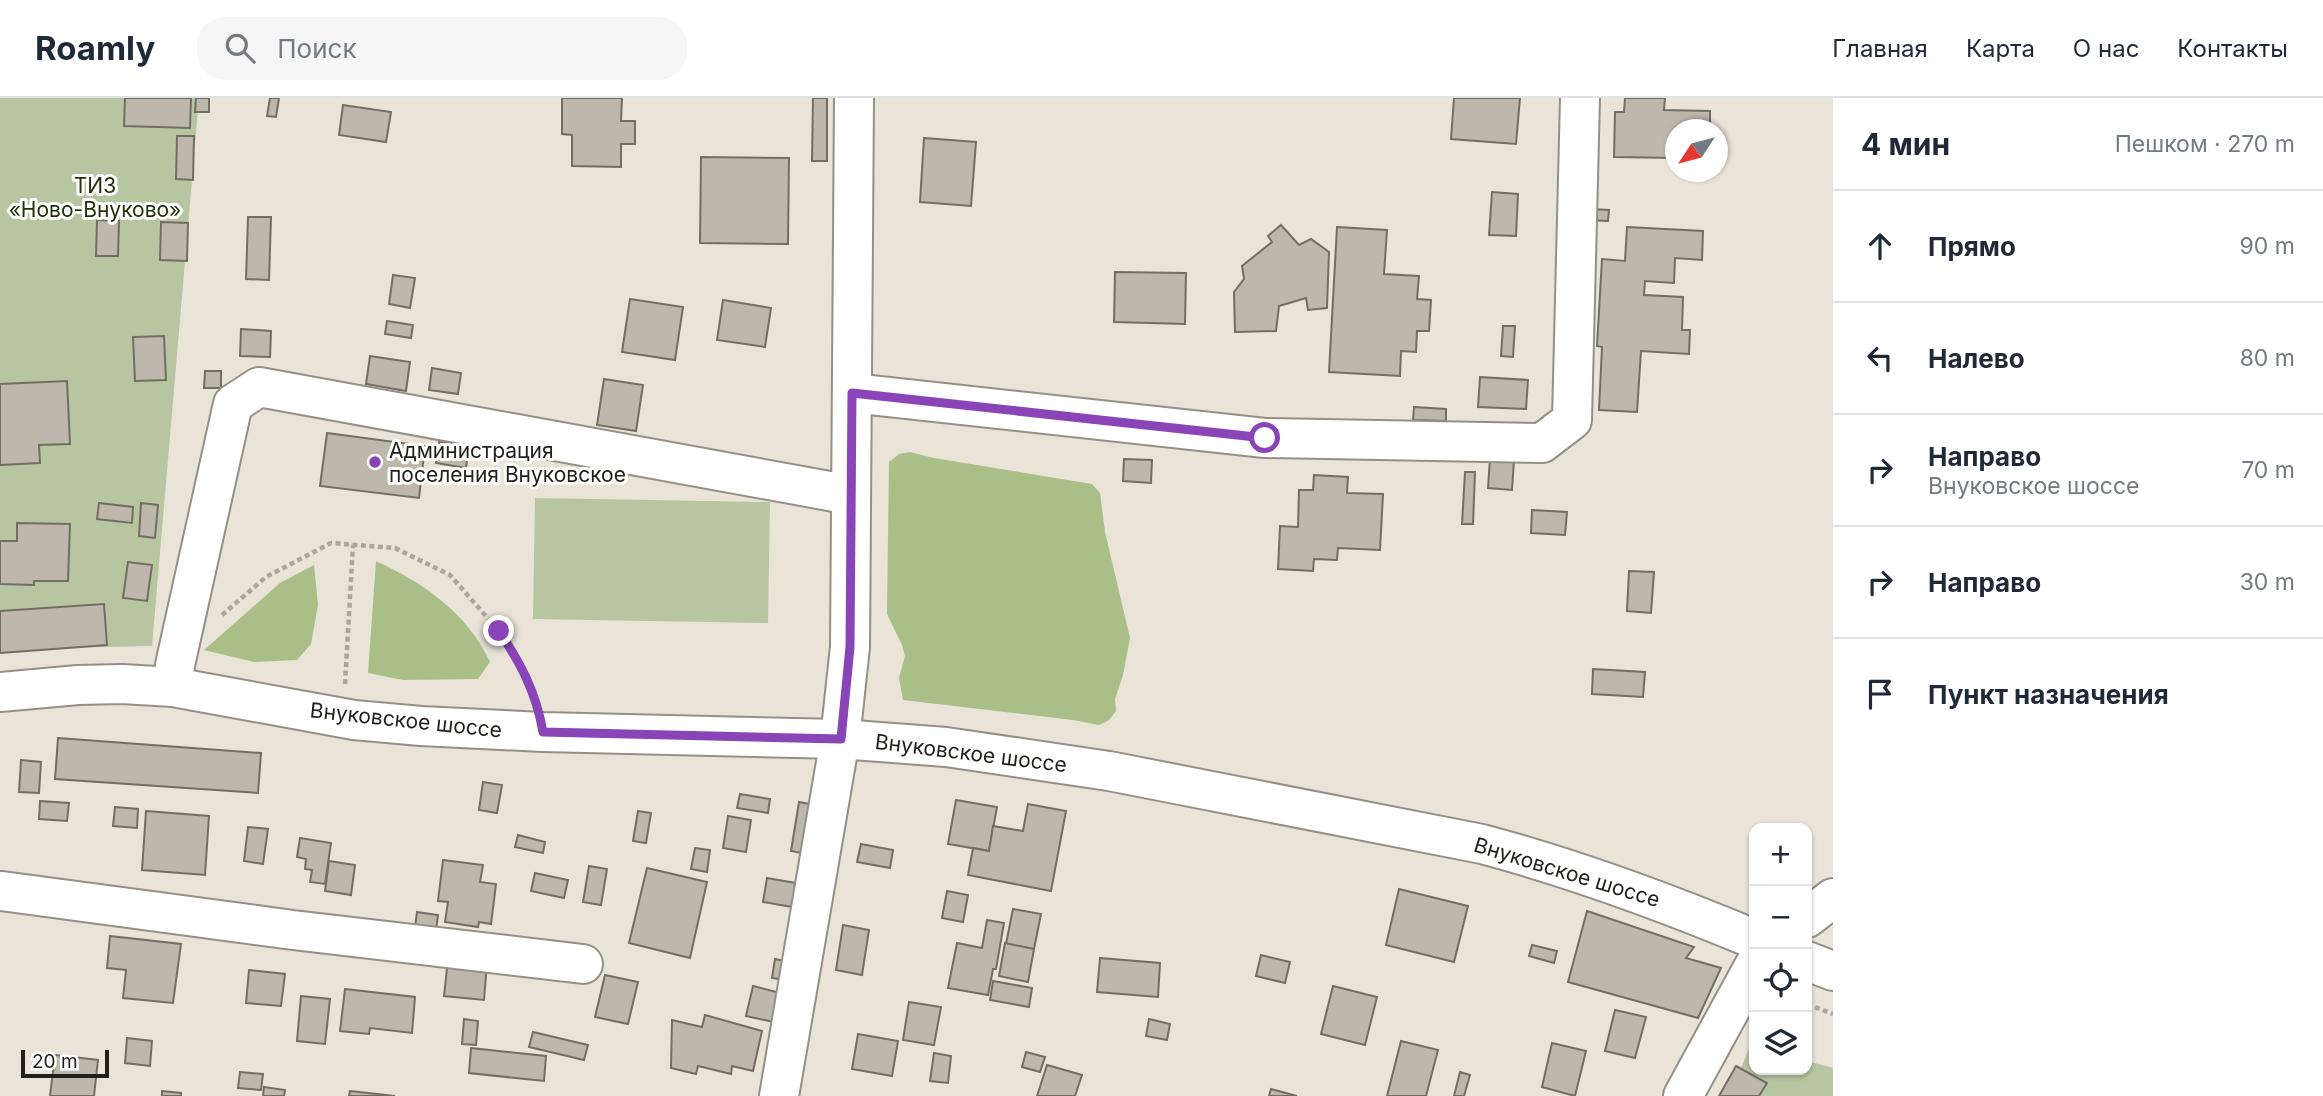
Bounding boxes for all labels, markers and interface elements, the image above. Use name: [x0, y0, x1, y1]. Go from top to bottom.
search box: [197, 17, 687, 80]
text: Roamly: [35, 28, 155, 68]
icon: search: [221, 29, 259, 67]
text: Поиск: [277, 33, 357, 64]
text: Главная: [1832, 34, 1928, 63]
text: Карта: [1966, 34, 2035, 63]
text: О нас: [2073, 34, 2139, 63]
text: Контакты: [2177, 34, 2288, 63]
north arrow: [1665, 119, 1728, 182]
text: 4 мин: [1861, 126, 1950, 162]
text: Пешком · 270 m: [2115, 130, 2295, 158]
park label: ТИЗ «Ново-Внуково»: [9, 173, 181, 222]
icon: ahead: [1861, 227, 1899, 265]
text: Прямо: [1928, 231, 2016, 262]
text: 90 m: [2240, 232, 2295, 260]
icon: left: [1861, 339, 1899, 377]
text: Налево: [1928, 343, 2025, 374]
text: 80 m: [2240, 344, 2295, 372]
route start: [1249, 422, 1280, 453]
place label: Администрация поселения Внуковское: [389, 438, 626, 487]
text: Направо: [1928, 441, 2041, 472]
icon: right: [1861, 451, 1899, 489]
marker: Администрация поселения Внуковское: [367, 454, 383, 470]
text: 70 m: [2241, 456, 2295, 484]
text: Внуковское шоссе: [1928, 472, 2139, 500]
icon: right: [1861, 563, 1899, 601]
text: Направо: [1928, 567, 2041, 598]
text: 30 m: [2240, 568, 2295, 596]
route end: [483, 615, 514, 646]
icon: arrive: [1861, 675, 1899, 713]
text: Пункт назначения: [1928, 679, 2169, 710]
street label: Внуковское шоссе: [309, 697, 503, 743]
street label: Внуковское шоссе: [874, 729, 1068, 777]
map controls: [1749, 823, 1812, 1075]
button: +: [1749, 823, 1812, 886]
street label: Внуковское шоссе: [1471, 832, 1663, 912]
button: −: [1749, 886, 1812, 949]
button: locate: [1749, 949, 1812, 1012]
button: layers: [1749, 1012, 1812, 1075]
scale bar: [21, 1047, 108, 1079]
text: 20 m: [32, 1050, 78, 1073]

